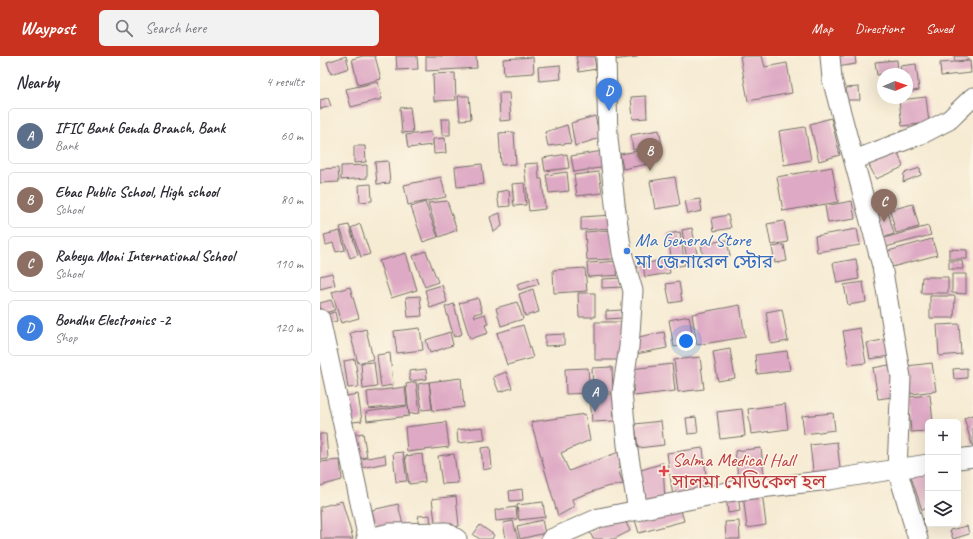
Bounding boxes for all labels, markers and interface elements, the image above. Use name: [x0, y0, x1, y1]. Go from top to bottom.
search box: [99, 10, 379, 46]
text: Waypost: [20, 16, 75, 40]
icon: search: [113, 17, 135, 39]
text: Search here: [145, 19, 206, 38]
text: Map: [812, 20, 833, 37]
text: Directions: [855, 20, 904, 37]
text: Saved: [926, 20, 953, 37]
north arrow: [877, 68, 913, 104]
text: Nearby: [16, 72, 59, 93]
text: 4 results: [266, 74, 304, 90]
pin: D: [596, 78, 622, 111]
text: IFIC Bank Genda Branch, Bank: [55, 119, 225, 138]
text: A: [27, 128, 33, 144]
text: 60 m: [281, 128, 303, 144]
text: Bank: [55, 138, 78, 154]
pin: B: [637, 138, 663, 171]
text: Ebac Public School, High school: [55, 183, 218, 202]
pin: C: [871, 189, 897, 222]
text: B: [27, 192, 33, 208]
text: 80 m: [281, 192, 303, 208]
text: School: [55, 202, 83, 218]
place label: Ma General Store মা জেনারেল স্টোর: [634, 228, 774, 274]
marker: Ma General Store মা জেনারেল স্টোর: [622, 246, 632, 256]
text: Rabeya Moni International School: [55, 247, 235, 266]
text: C: [27, 256, 33, 272]
text: 110 m: [275, 256, 303, 272]
text: School: [55, 266, 83, 282]
text: Bondhu Electronics -2: [55, 311, 170, 330]
text: D: [26, 320, 34, 336]
text: 120 m: [275, 320, 303, 336]
text: Shop: [55, 330, 77, 346]
your location: [676, 331, 696, 351]
pin: A: [582, 379, 608, 412]
map controls: [925, 419, 961, 527]
button: +: [925, 419, 961, 455]
place label: Salma Medical Hall সালমা মেডিকেল হল: [671, 448, 827, 494]
button: −: [925, 455, 961, 491]
marker: Salma Medical Hall সালমা মেডিকেল হল: [659, 466, 669, 476]
button: layers: [925, 491, 961, 527]

